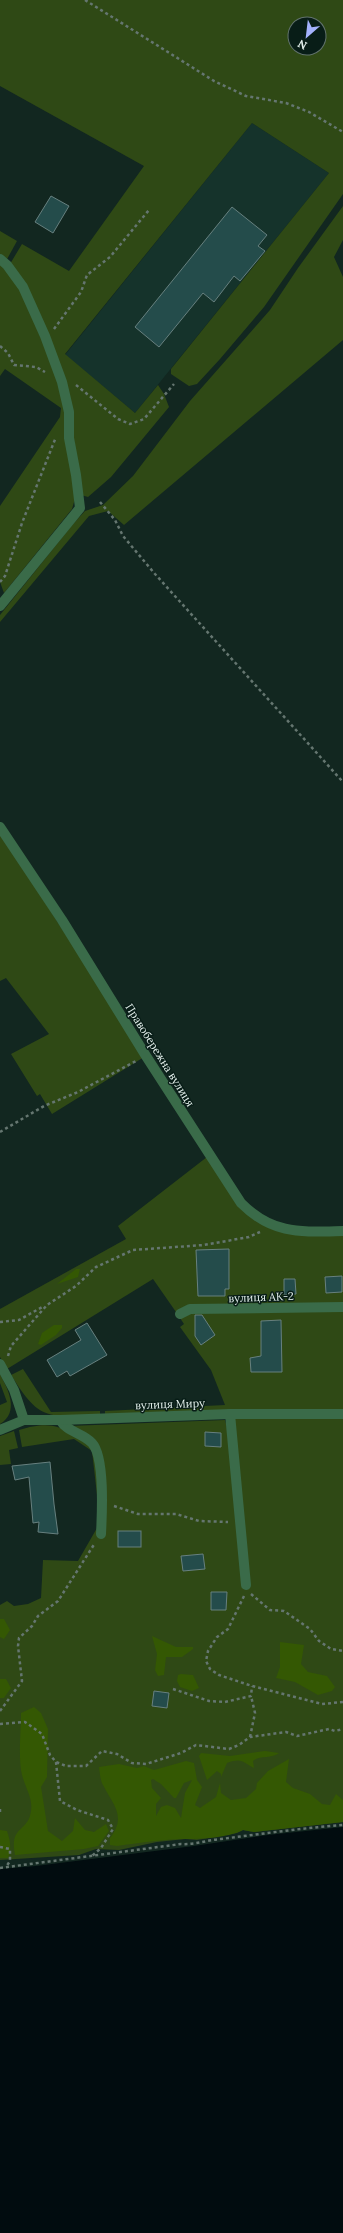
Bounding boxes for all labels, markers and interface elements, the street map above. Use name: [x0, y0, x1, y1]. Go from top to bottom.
north arrow: [287, 16, 327, 56]
text: N: [295, 36, 309, 53]
street label: Правобережна вулиця: [123, 1001, 197, 1109]
street label: вулиця АК-2: [228, 1289, 294, 1305]
street label: вулиця Миру: [135, 1396, 205, 1412]

